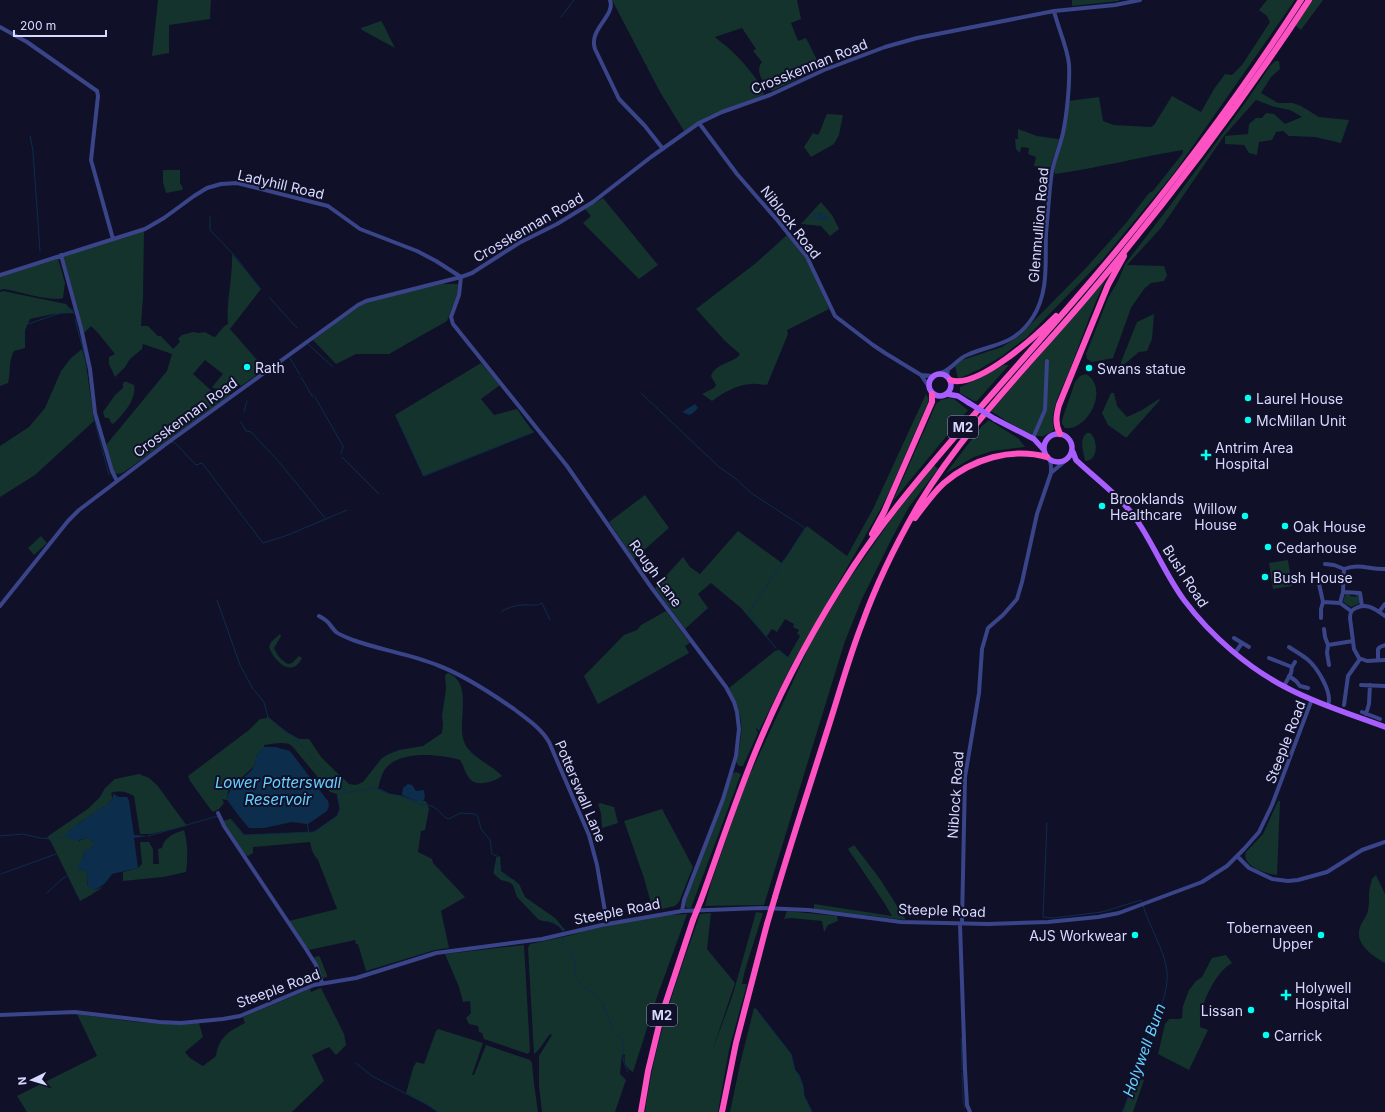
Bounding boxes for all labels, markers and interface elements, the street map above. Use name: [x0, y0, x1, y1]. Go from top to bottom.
scale bar: [14, 12, 106, 38]
text: 200 m: [20, 18, 56, 33]
street label: Crosskennan Road: [748, 35, 870, 97]
street label: Ladyhill Road: [236, 166, 326, 202]
street label: Glenmullion Road: [1025, 167, 1051, 283]
street label: Niblock Road: [757, 182, 825, 262]
street label: Crosskennan Road: [470, 189, 586, 265]
place label: Rath: [255, 359, 285, 376]
place label: Swans statue: [1097, 360, 1186, 377]
marker: Rath: [242, 362, 252, 372]
marker: Swans statue: [1084, 363, 1094, 373]
street label: Crosskennan Road: [130, 374, 240, 460]
place label: Laurel House: [1256, 390, 1343, 407]
marker: Laurel House: [1243, 393, 1253, 403]
place label: McMillan Unit: [1256, 412, 1347, 429]
marker: McMillan Unit: [1243, 415, 1253, 425]
road number: M2: [948, 416, 978, 438]
place label: Antrim Area Hospital: [1215, 439, 1293, 472]
marker: Antrim Area Hospital: [1200, 449, 1212, 461]
place label: Brooklands Healthcare: [1110, 490, 1184, 523]
place label: Willow House: [1193, 500, 1237, 533]
marker: Brooklands Healthcare: [1097, 501, 1107, 511]
marker: Willow House: [1240, 511, 1250, 521]
place label: Oak House: [1293, 518, 1366, 535]
marker: Oak House: [1280, 521, 1290, 531]
street label: Rough Lane: [626, 536, 686, 610]
place label: Cedarhouse: [1276, 539, 1357, 556]
street label: Bush Road: [1160, 542, 1212, 610]
marker: Cedarhouse: [1263, 542, 1273, 552]
place label: Bush House: [1273, 569, 1353, 586]
marker: Bush House: [1260, 572, 1270, 582]
street label: Steeple Road: [1261, 698, 1309, 786]
street label: Potterswall Lane: [552, 738, 610, 844]
street label: Niblock Road: [943, 751, 967, 839]
water label: Lower Potterswall Reservoir: [215, 773, 341, 809]
street label: Steeple Road: [572, 894, 662, 928]
street label: Steeple Road: [898, 900, 986, 920]
place label: Tobernaveen Upper: [1226, 919, 1313, 952]
place label: AJS Workwear: [1029, 927, 1127, 944]
marker: AJS Workwear: [1130, 930, 1140, 940]
marker: Tobernaveen Upper: [1316, 930, 1326, 940]
street label: Steeple Road: [234, 965, 322, 1011]
place label: Holywell Hospital: [1295, 979, 1351, 1012]
marker: Holywell Hospital: [1280, 989, 1292, 1001]
water label: Holywell Burn: [1118, 1001, 1170, 1099]
place label: Lissan: [1201, 1002, 1243, 1019]
road number: M2: [647, 1004, 677, 1026]
marker: Lissan: [1246, 1005, 1256, 1015]
place label: Carrick: [1274, 1027, 1322, 1044]
marker: Carrick: [1261, 1030, 1271, 1040]
north arrow: [12, 1060, 52, 1100]
text: N: [15, 1076, 29, 1086]

